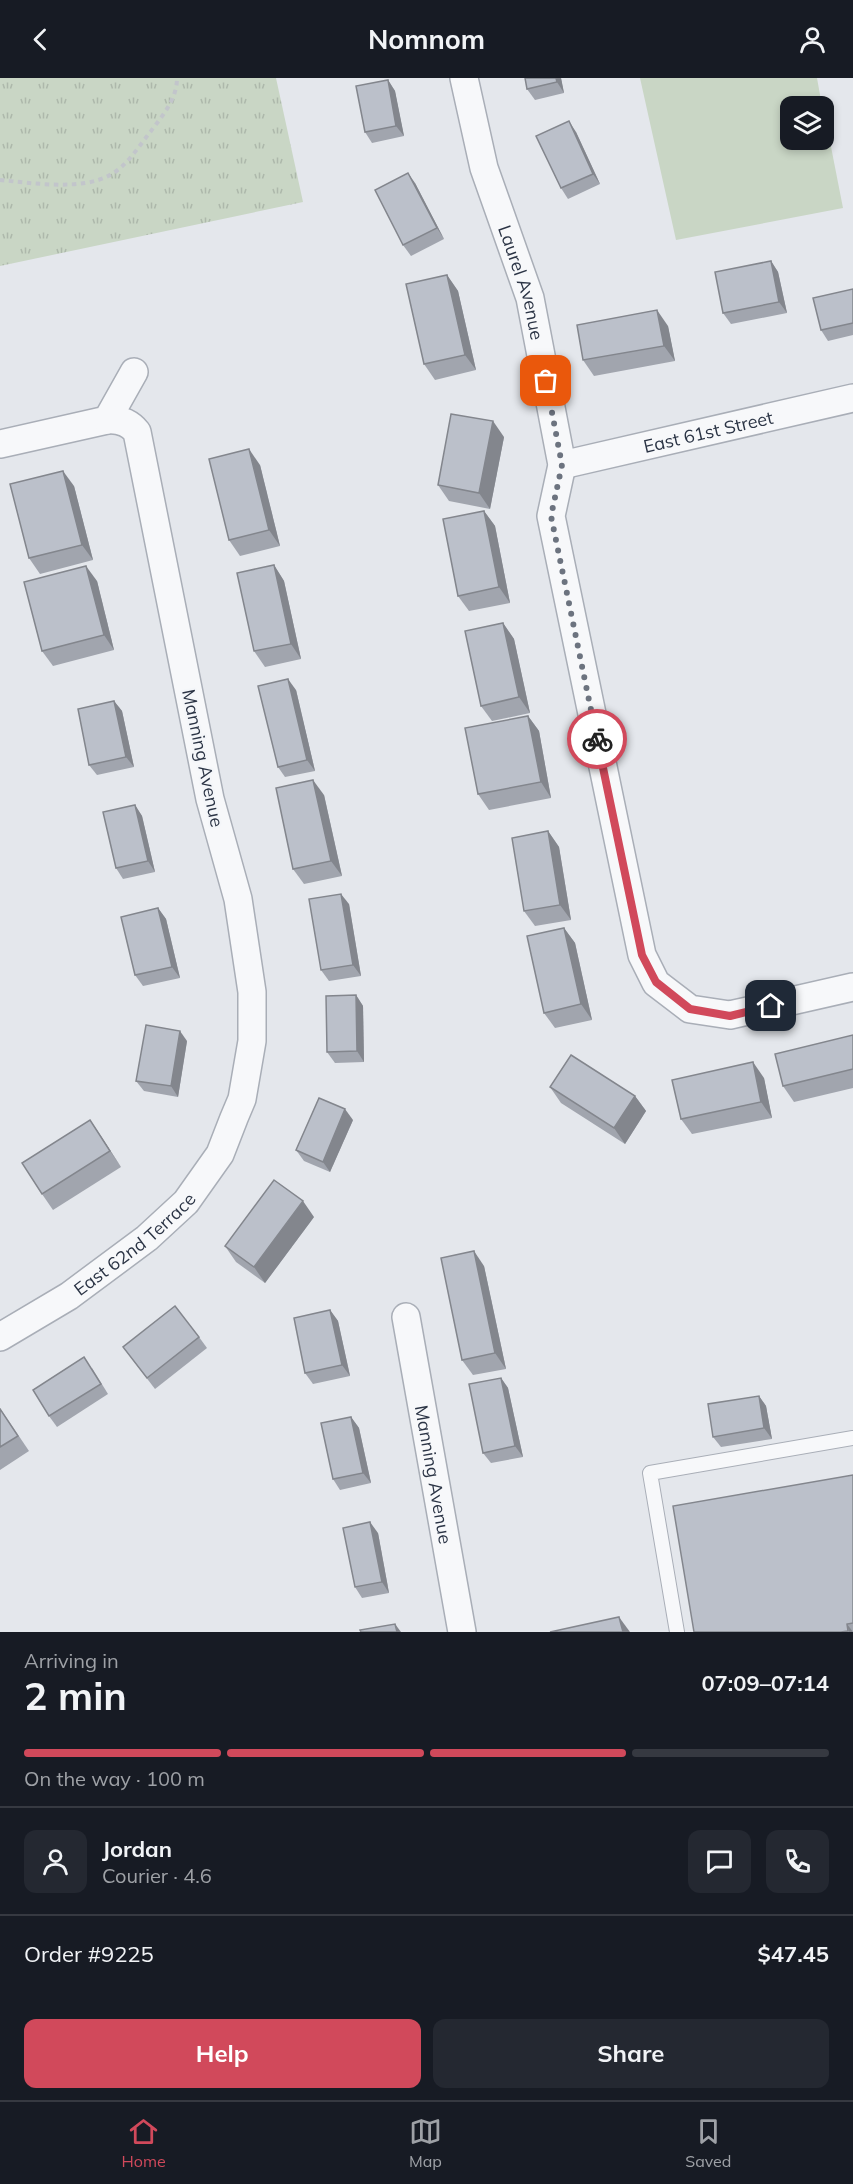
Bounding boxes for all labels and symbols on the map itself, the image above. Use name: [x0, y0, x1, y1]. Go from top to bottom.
street label: Laurel Avenue: [494, 222, 549, 342]
pin: [520, 355, 571, 406]
street label: East 61st Street: [641, 405, 775, 457]
street label: Manning Avenue: [177, 687, 229, 829]
courier: [567, 709, 627, 769]
pin: [745, 980, 796, 1031]
street label: East 62nd Terrace: [69, 1188, 200, 1300]
street label: Manning Avenue: [410, 1403, 458, 1546]

